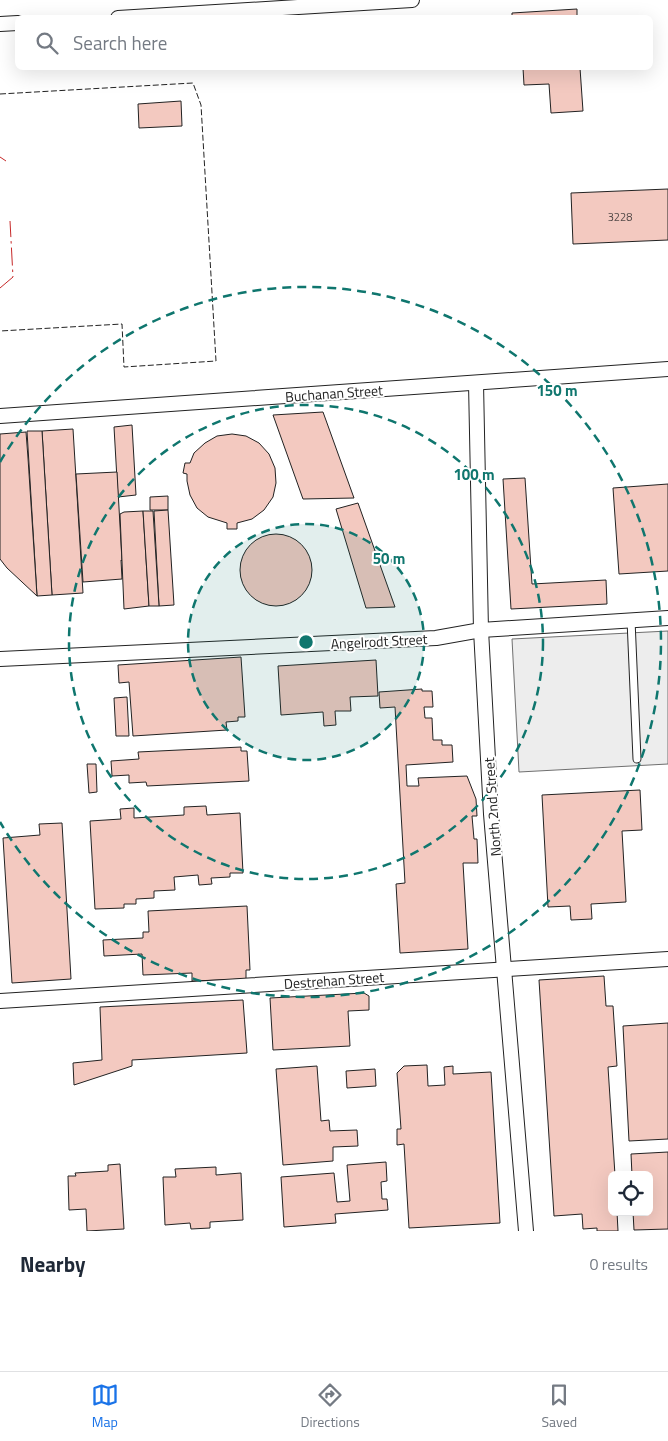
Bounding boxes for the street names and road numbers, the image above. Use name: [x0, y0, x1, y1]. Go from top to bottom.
street label: Buchanan Street: [284, 379, 384, 407]
street label: Angelrodt Street: [330, 628, 428, 654]
street label: North 2nd Street: [478, 757, 506, 857]
street label: Destrehan Street: [283, 966, 385, 994]

